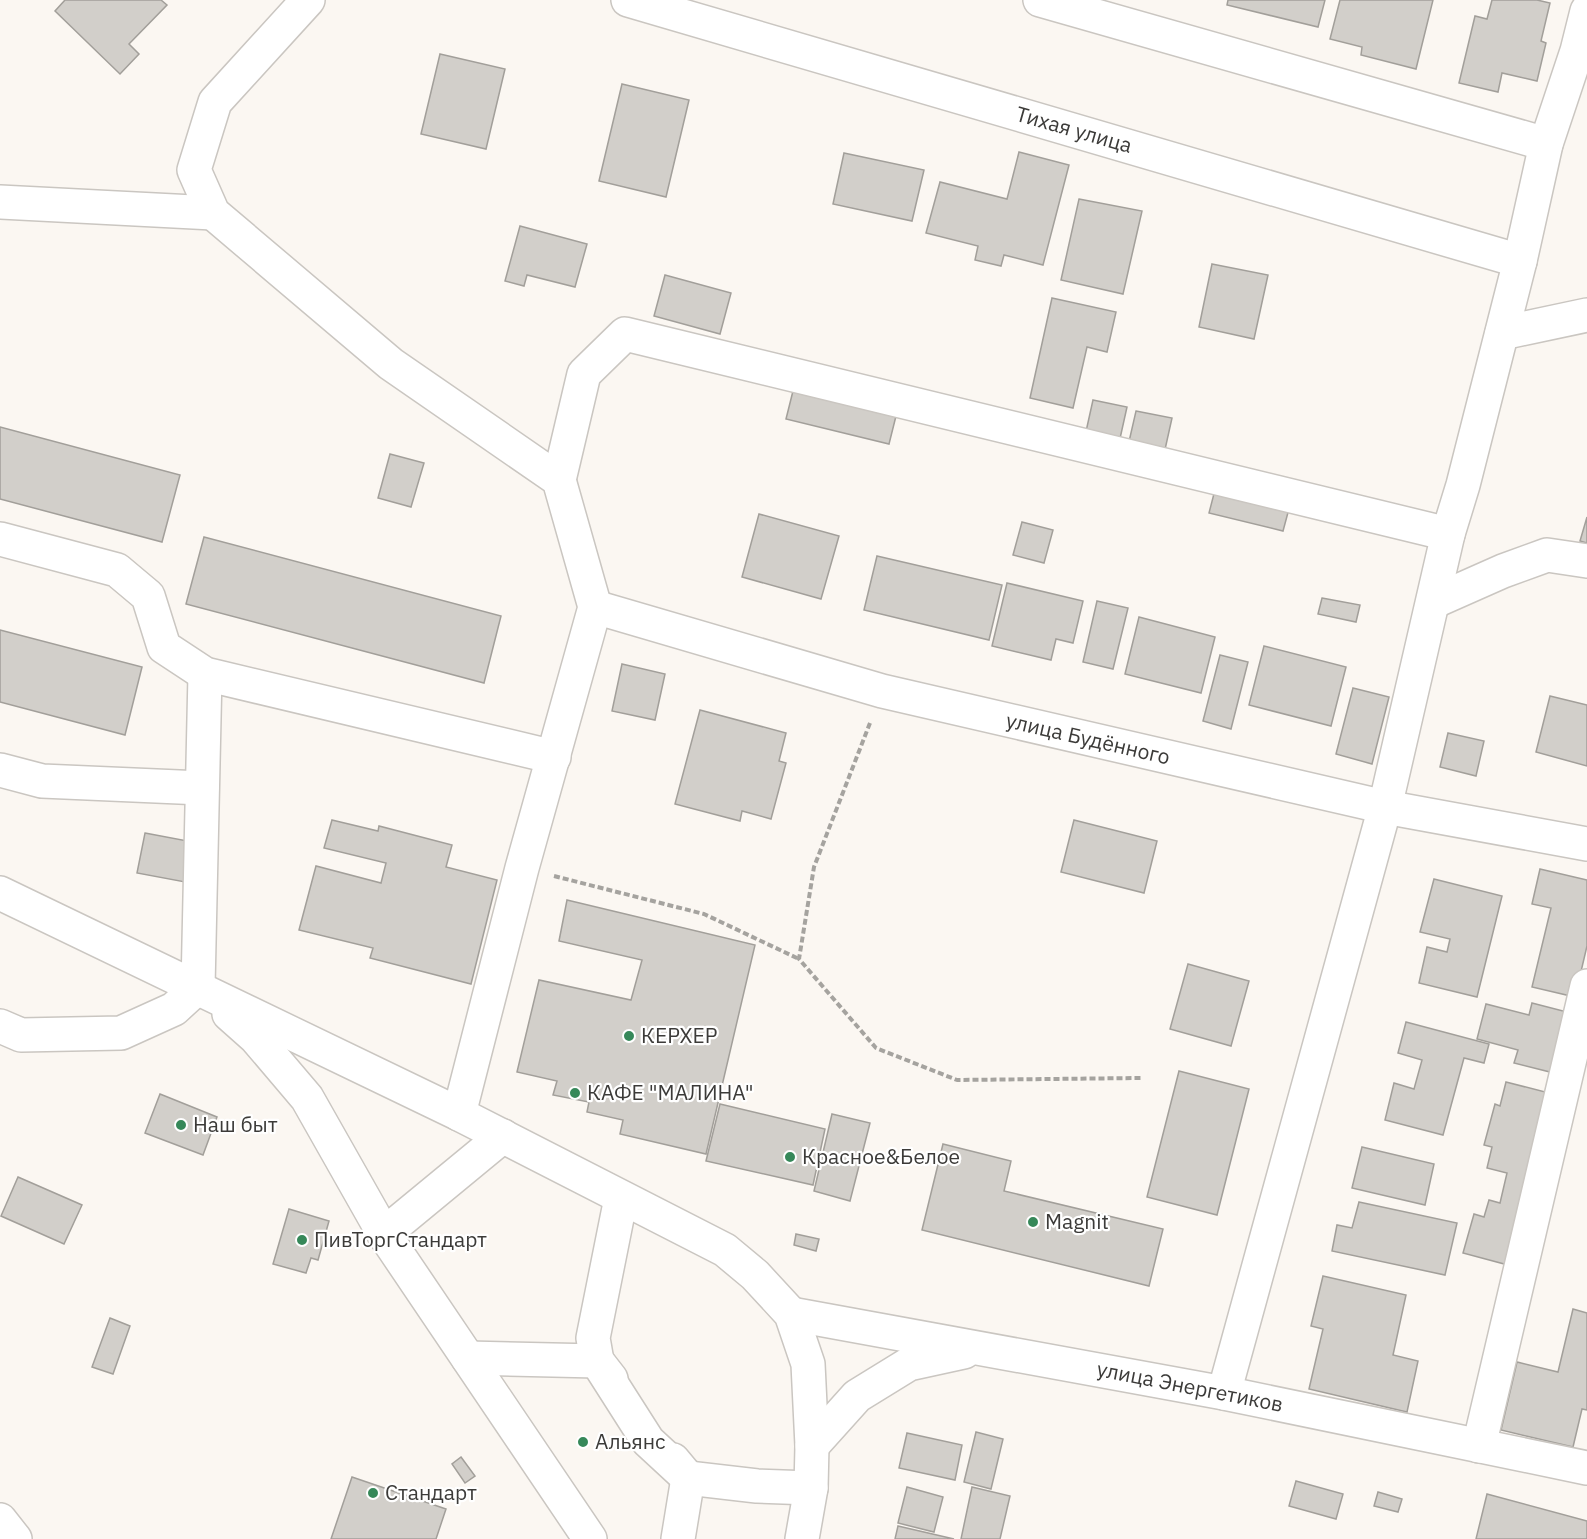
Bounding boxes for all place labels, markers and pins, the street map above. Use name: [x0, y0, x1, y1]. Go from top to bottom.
place label: КЕРХЕР: [641, 1021, 717, 1049]
marker: КЕРХЕР: [622, 1029, 636, 1043]
place label: КАФЕ "МАЛИНА": [587, 1078, 754, 1106]
marker: КАФЕ "МАЛИНА": [568, 1086, 582, 1100]
place label: Наш быт: [193, 1110, 278, 1138]
marker: Наш быт: [174, 1118, 188, 1132]
place label: Красное&Белое: [802, 1142, 960, 1170]
marker: Красное&Белое: [783, 1150, 797, 1164]
place label: Magnit: [1045, 1207, 1109, 1235]
marker: Magnit: [1026, 1215, 1040, 1229]
place label: ПивТоргСтандарт: [314, 1225, 487, 1253]
marker: ПивТоргСтандарт: [295, 1233, 309, 1247]
place label: Альянс: [595, 1427, 666, 1455]
marker: Альянс: [576, 1435, 590, 1449]
place label: Стандарт: [385, 1478, 477, 1506]
marker: Стандарт: [366, 1486, 380, 1500]

